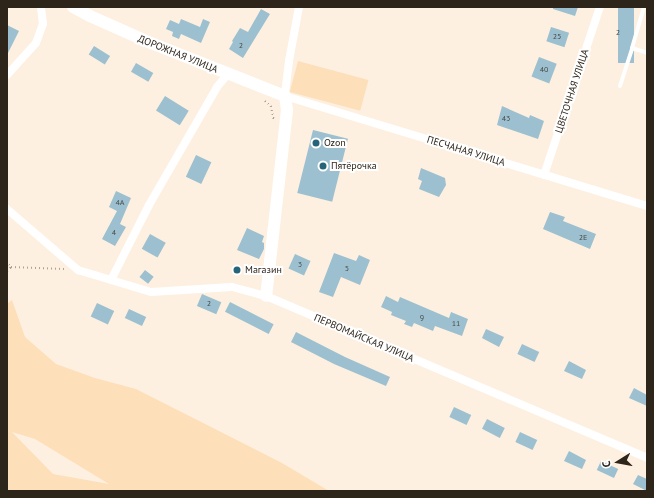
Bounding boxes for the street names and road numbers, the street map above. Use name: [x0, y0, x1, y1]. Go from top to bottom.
street label: ДОРОЖНАЯ УЛИЦА: [136, 32, 220, 76]
street label: ЦВЕТОЧНАЯ УЛИЦА: [553, 47, 591, 135]
street label: ПЕСЧАНАЯ УЛИЦА: [425, 133, 507, 169]
street label: ПЕРВОМАЙСКАЯ УЛИЦА: [312, 311, 416, 365]

